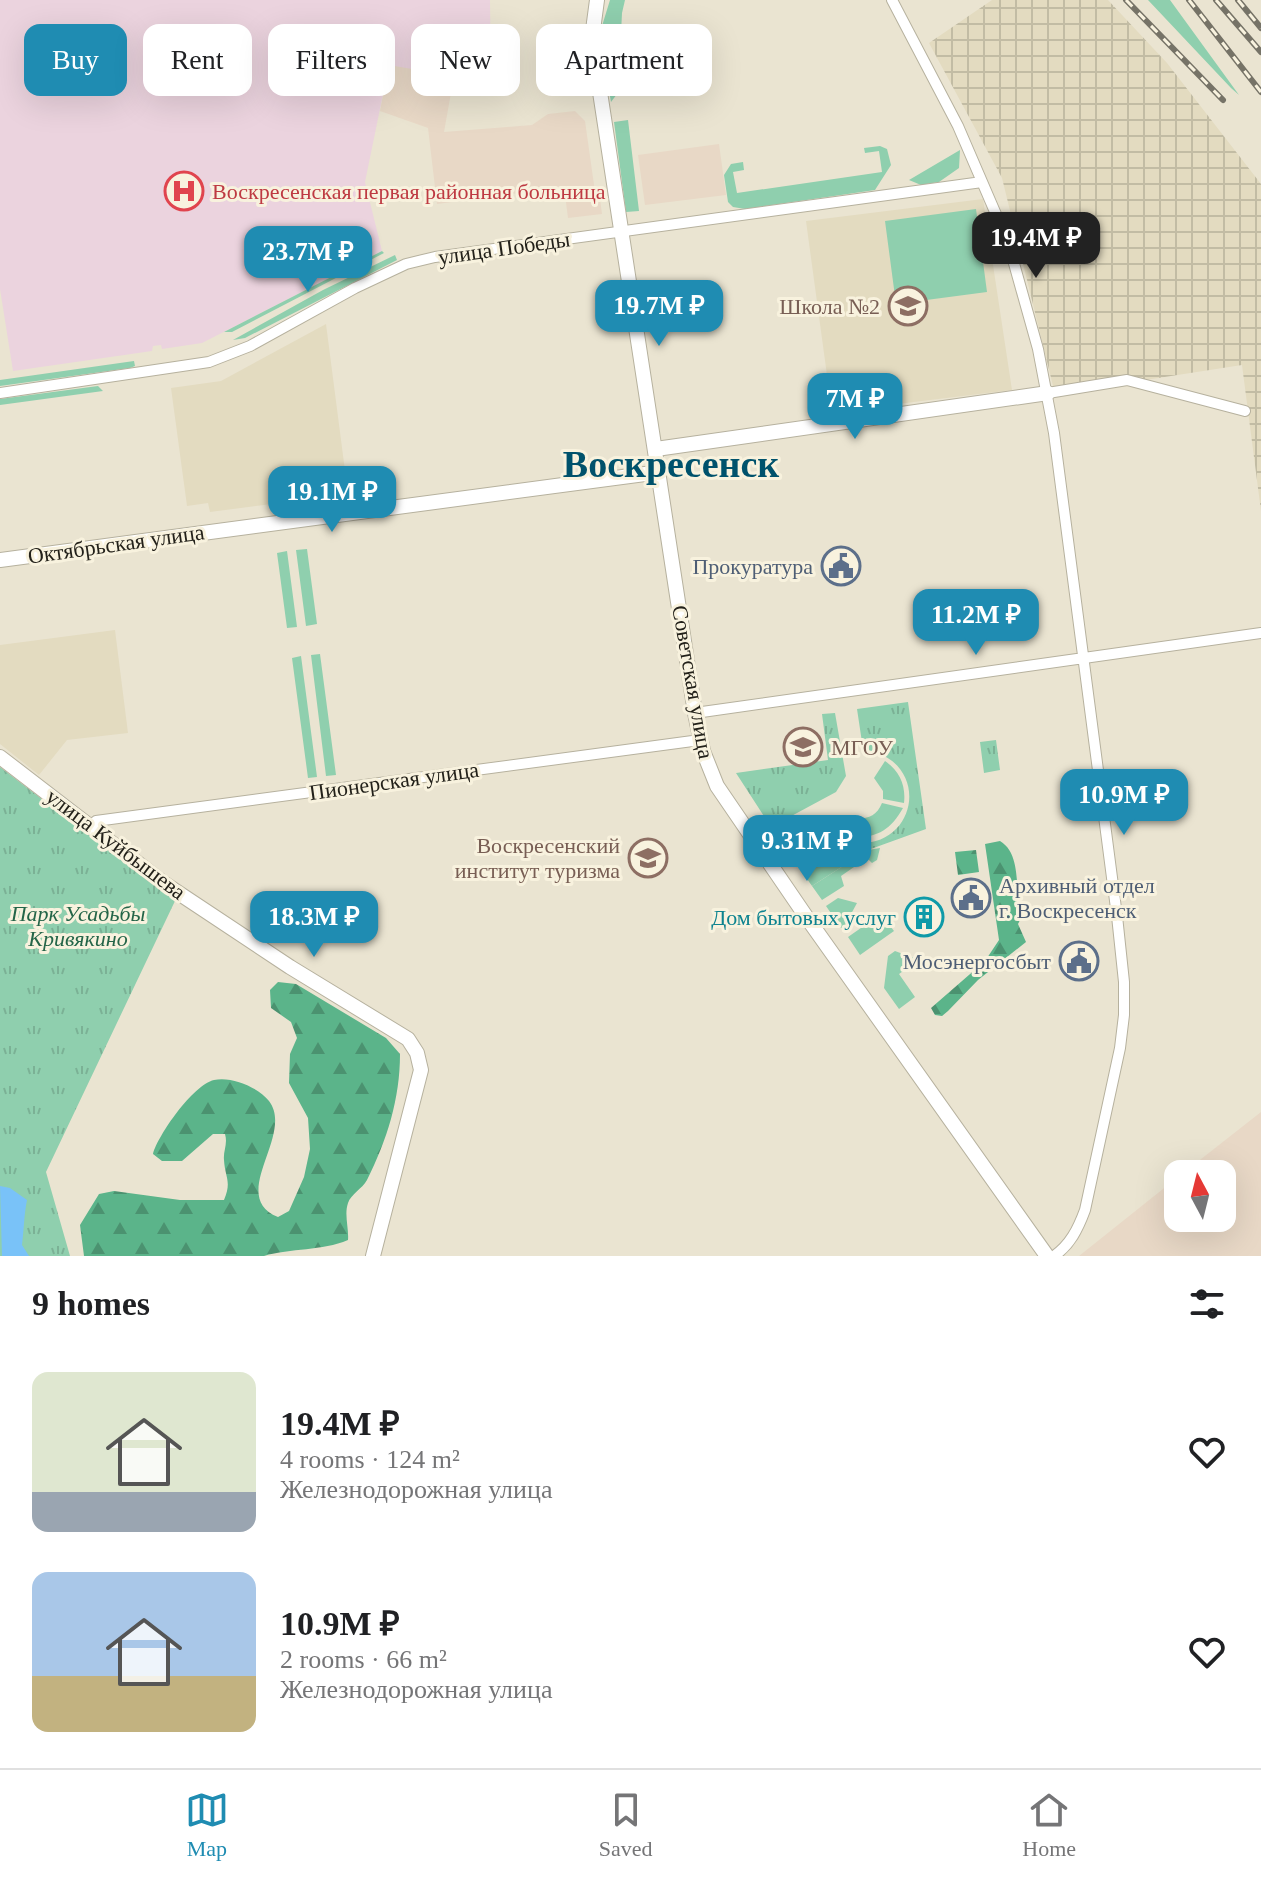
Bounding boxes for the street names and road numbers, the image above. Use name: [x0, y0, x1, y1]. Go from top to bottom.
street label: улица Победы: [436, 226, 572, 270]
street label: Октябрьская улица: [26, 519, 206, 569]
street label: Советская улица: [667, 603, 719, 761]
street label: Пионерская улица: [308, 757, 481, 805]
street label: улица Куйбышева: [41, 783, 191, 905]

